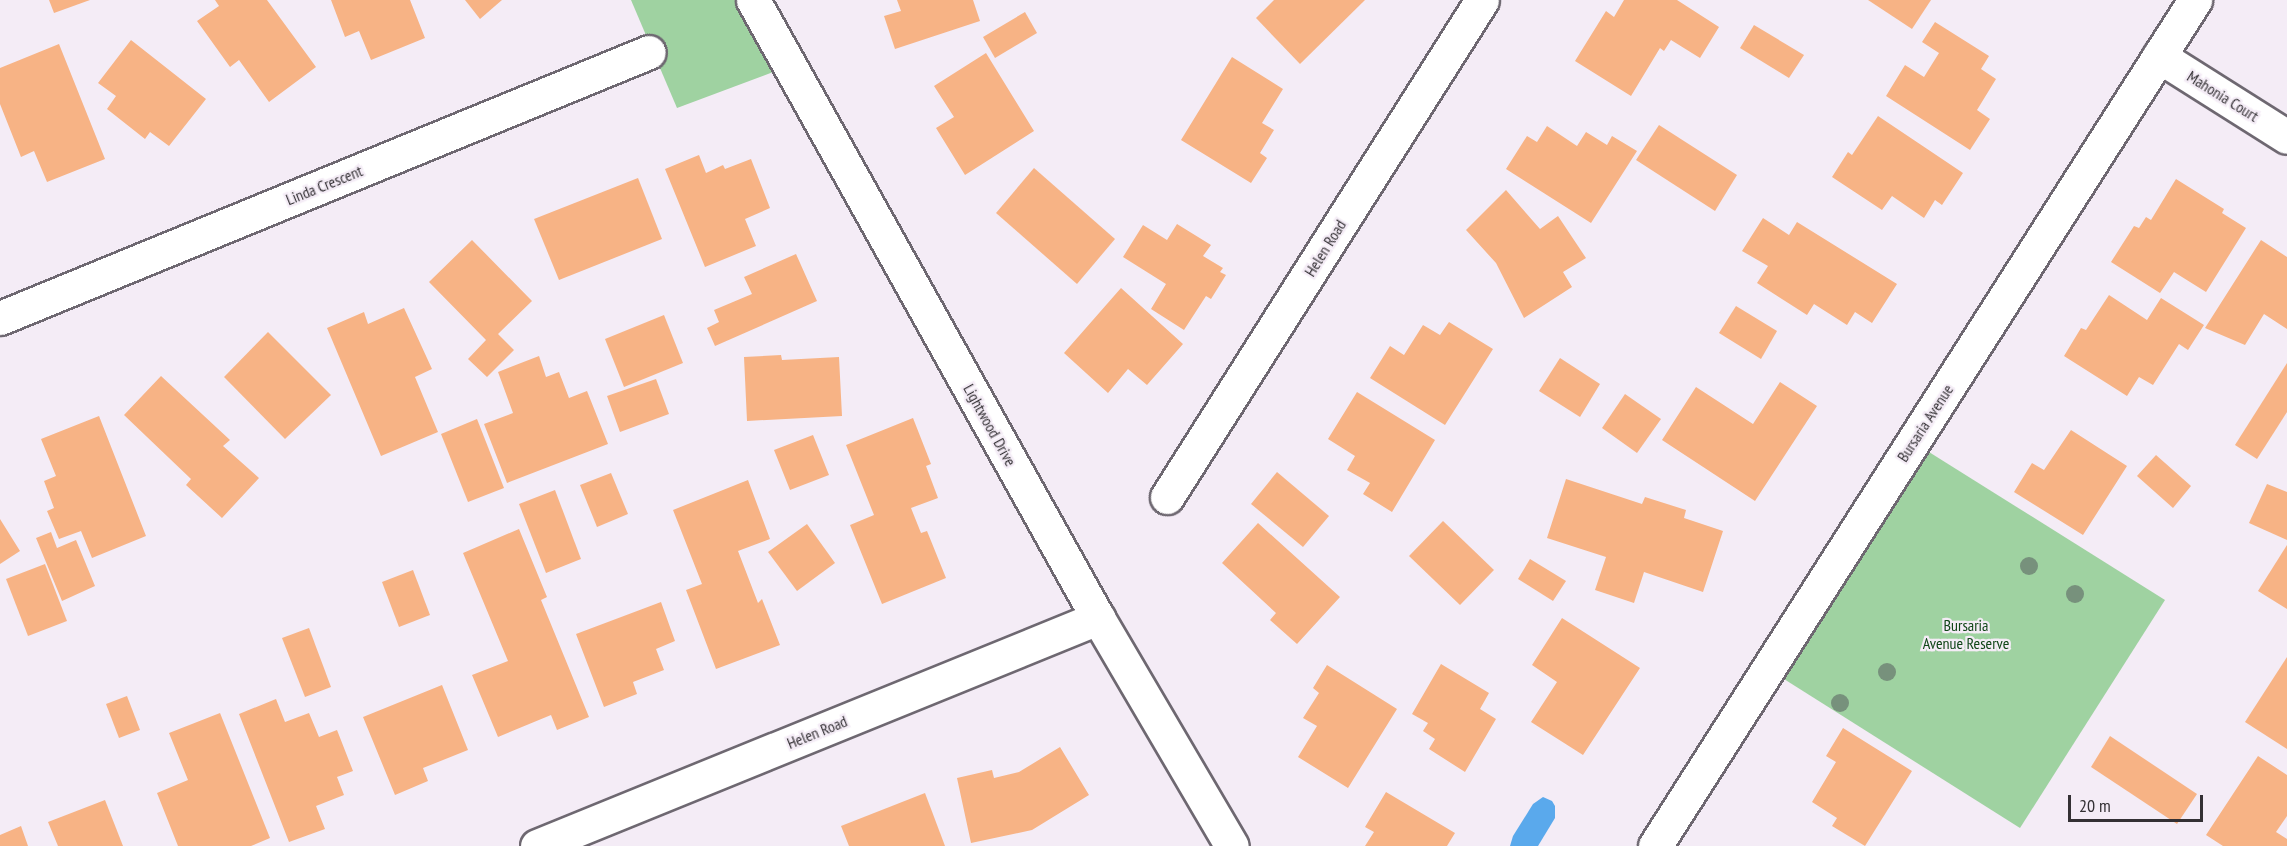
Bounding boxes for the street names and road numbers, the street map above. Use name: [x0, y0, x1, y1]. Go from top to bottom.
street label: Mahonia Court: [2184, 66, 2262, 126]
street label: Linda Crescent: [283, 161, 365, 209]
street label: Helen Road: [1300, 216, 1350, 280]
street label: Lightwood Drive: [960, 381, 1020, 469]
street label: Bursaria Avenue: [1893, 381, 1957, 465]
street label: Helen Road: [784, 711, 850, 753]

